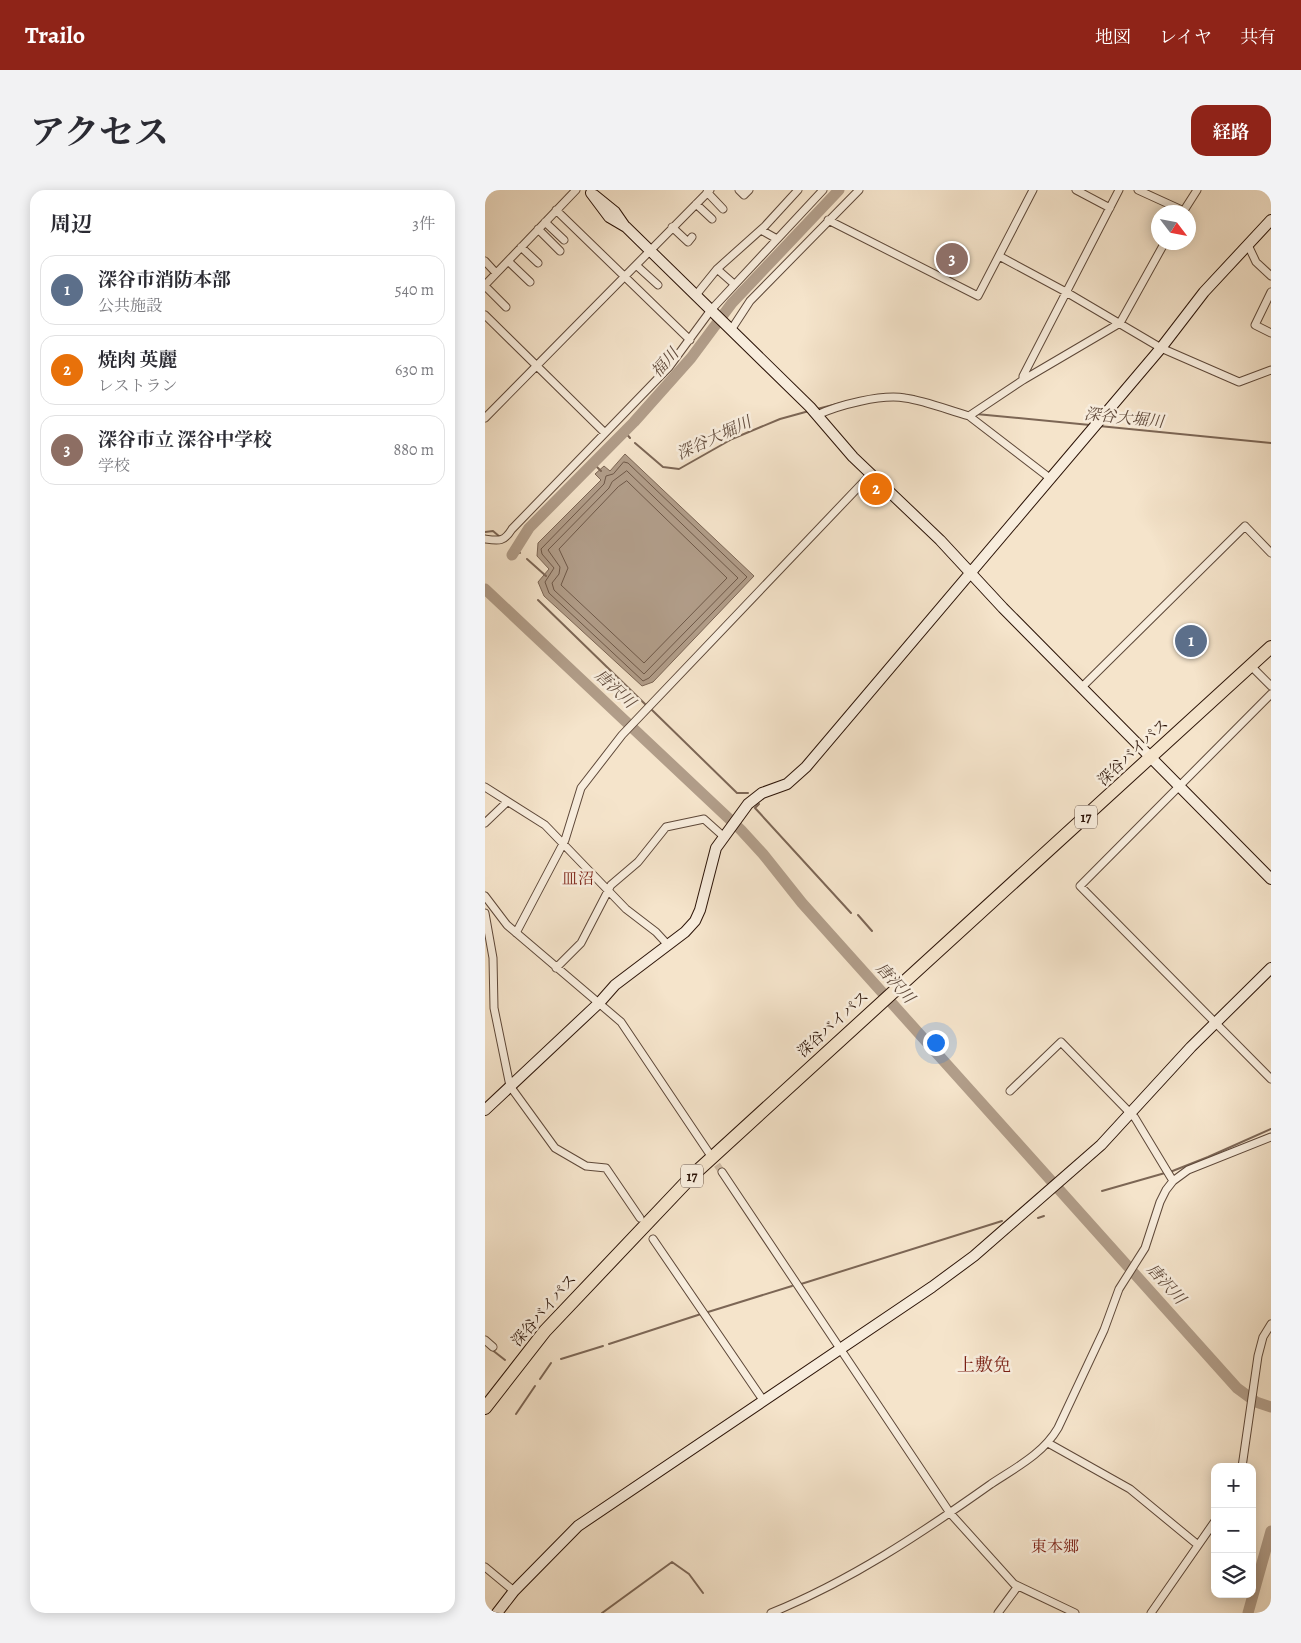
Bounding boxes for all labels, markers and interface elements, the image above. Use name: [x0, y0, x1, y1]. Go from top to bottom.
text: Trailo: [25, 19, 85, 51]
text: 地図: [1095, 25, 1131, 49]
text: レイヤ: [1159, 25, 1212, 49]
text: 共有: [1240, 25, 1276, 49]
button: 経路: [1191, 105, 1271, 156]
text: アクセス: [30, 108, 169, 156]
north arrow: [1151, 205, 1196, 250]
text: 周辺: [50, 210, 92, 238]
text: 3件: [412, 213, 435, 235]
pin: 3: [936, 240, 968, 278]
text: 深谷市消防本部: [98, 267, 231, 293]
text: 1: [64, 279, 70, 301]
text: 540 m: [395, 279, 434, 301]
text: 公共施設: [98, 295, 162, 317]
water label: 福川: [646, 342, 685, 382]
text: 焼肉 英麗: [98, 347, 177, 373]
text: 2: [63, 359, 71, 381]
text: 630 m: [395, 359, 434, 381]
text: レストラン: [98, 375, 178, 397]
water label: 深谷大堀川: [1083, 403, 1167, 433]
water label: 深谷大堀川: [673, 410, 757, 465]
text: 深谷市立 深谷中学校: [98, 427, 272, 453]
text: 3: [64, 439, 70, 461]
text: 880 m: [393, 439, 434, 461]
text: 学校: [98, 455, 130, 477]
pin: 2: [860, 470, 892, 508]
pin: 1: [1175, 622, 1207, 660]
water label: 唐沢川: [590, 665, 642, 715]
street label: 深谷バイパス: [1093, 714, 1173, 790]
road number: 17: [1075, 806, 1097, 828]
district label: 皿沼: [562, 868, 594, 890]
water label: 唐沢川: [871, 958, 921, 1010]
street label: 深谷バイパス: [793, 987, 873, 1061]
your location: [923, 1030, 949, 1056]
road number: 17: [681, 1164, 703, 1188]
water label: 唐沢川: [1142, 1259, 1192, 1311]
street label: 深谷バイパス: [507, 1270, 581, 1350]
district label: 上敷免: [957, 1353, 1011, 1377]
map controls: [1211, 1463, 1256, 1598]
button: +: [1211, 1463, 1256, 1508]
button: −: [1211, 1508, 1256, 1553]
district label: 東本郷: [1031, 1536, 1079, 1558]
button: layers: [1211, 1553, 1256, 1598]

